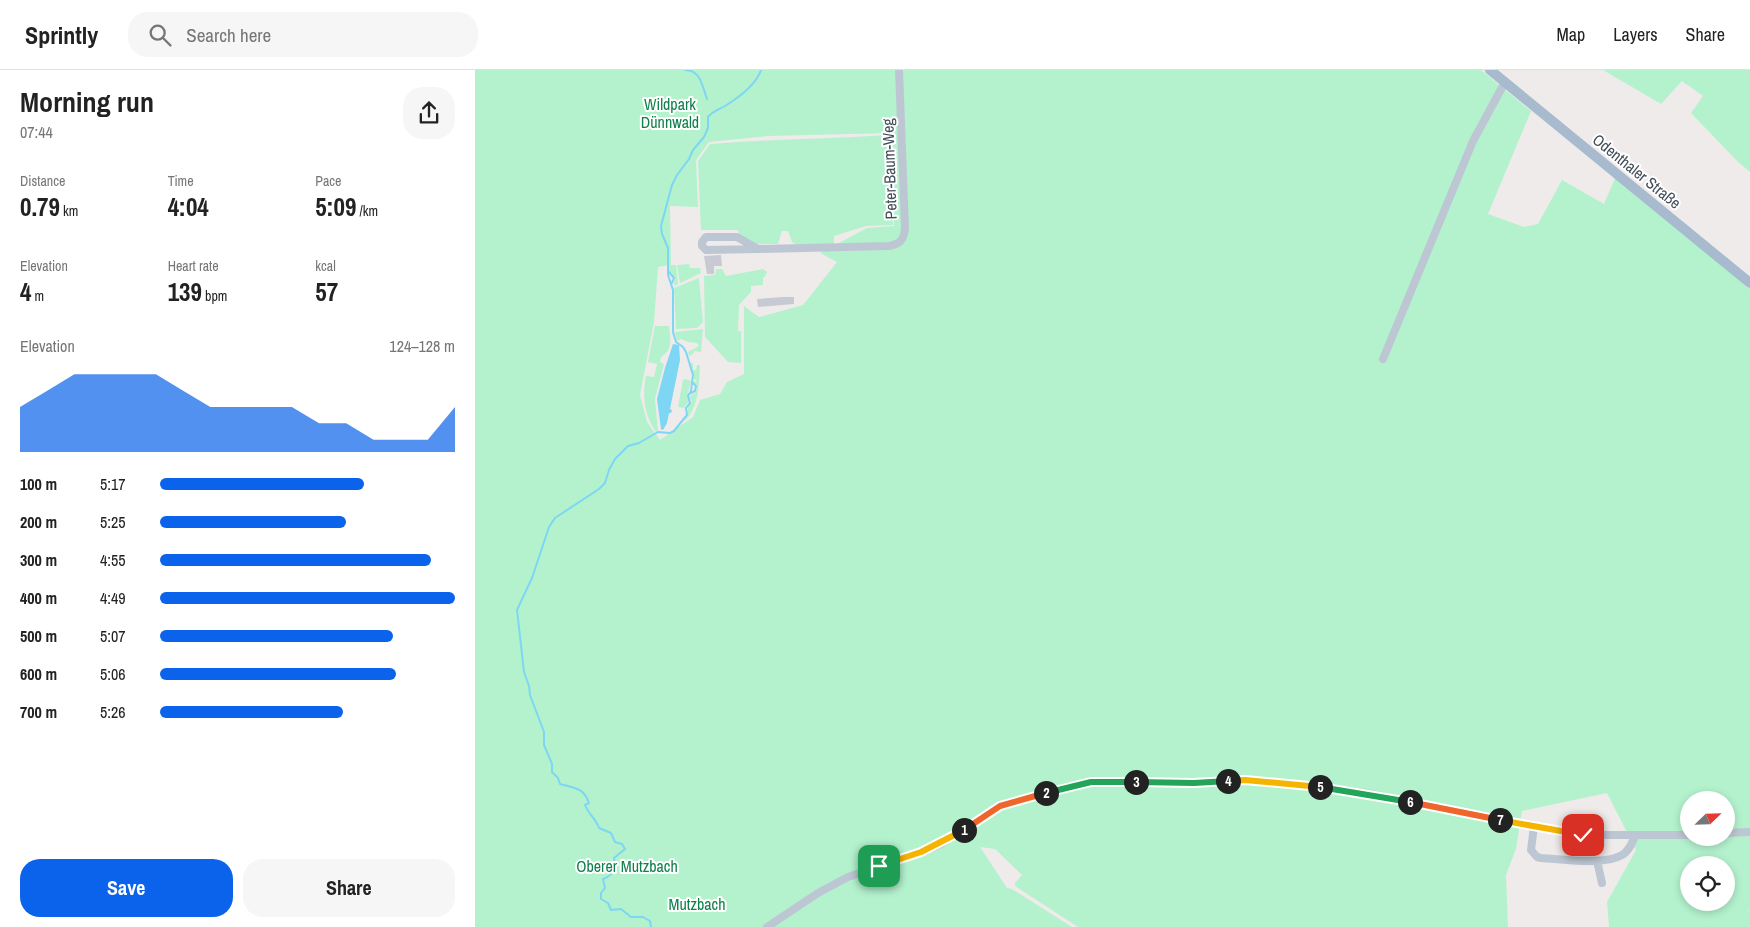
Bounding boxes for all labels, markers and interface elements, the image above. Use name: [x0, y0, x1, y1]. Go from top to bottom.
search box: [128, 12, 478, 57]
text: Sprintly: [25, 19, 98, 51]
icon: search: [146, 21, 174, 49]
text: Search here: [186, 22, 271, 48]
text: Map: [1557, 22, 1585, 47]
text: Layers: [1613, 22, 1658, 47]
text: Share: [1686, 22, 1725, 47]
text: Morning run: [20, 83, 154, 121]
button: share: [403, 87, 455, 139]
park label: Wildpark Dünnwald: [641, 93, 699, 133]
street label: Peter-Baum-Weg: [876, 117, 902, 220]
text: 07:44: [20, 121, 53, 143]
street label: Odenthaler Straße: [1588, 128, 1686, 214]
text: Distance: [20, 172, 65, 190]
text: Time: [168, 172, 194, 190]
text: Pace: [315, 172, 342, 190]
text: 0.79: [20, 190, 60, 224]
text: 4:04: [168, 190, 209, 224]
text: 5:09: [315, 190, 356, 224]
text: km: [60, 202, 78, 220]
text: /km: [356, 202, 378, 220]
text: Elevation: [20, 257, 68, 275]
text: Heart rate: [168, 257, 219, 275]
text: kcal: [315, 257, 336, 275]
text: 4: [20, 275, 31, 309]
text: 139: [168, 275, 202, 309]
text: 57: [315, 275, 338, 309]
text: m: [31, 287, 44, 305]
text: bpm: [202, 287, 227, 305]
text: Elevation: [20, 335, 75, 357]
text: 124–128 m: [389, 335, 455, 357]
text: 100 m: [20, 473, 57, 495]
text: 5:17: [100, 473, 126, 495]
text: 200 m: [20, 511, 57, 533]
text: 5:25: [100, 511, 126, 533]
text: 300 m: [20, 549, 57, 571]
text: 4:55: [100, 549, 126, 571]
text: 400 m: [20, 587, 57, 609]
text: 4:49: [100, 587, 126, 609]
text: 500 m: [20, 625, 57, 647]
text: 5:07: [100, 625, 126, 647]
text: 600 m: [20, 663, 57, 685]
text: 5:06: [100, 663, 126, 685]
text: 700 m: [20, 701, 57, 723]
text: 5:26: [100, 701, 126, 723]
pin: 4: [1215, 768, 1241, 794]
pin: 3: [1123, 770, 1149, 794]
text: 4: [1225, 772, 1232, 790]
text: 3: [1133, 773, 1140, 791]
pin: 5: [1307, 774, 1333, 800]
text: 5: [1317, 778, 1324, 796]
pin: 2: [1033, 780, 1059, 806]
text: 2: [1043, 784, 1050, 802]
pin: 6: [1397, 790, 1423, 814]
north arrow: [1680, 791, 1735, 846]
map controls: [1680, 791, 1735, 911]
text: 6: [1407, 793, 1414, 811]
pin: 7: [1487, 808, 1513, 832]
text: 7: [1497, 811, 1504, 829]
pin: [1562, 814, 1604, 856]
pin: 1: [951, 818, 977, 842]
text: 1: [961, 821, 968, 839]
icon: check: [1569, 821, 1597, 849]
pin: [858, 845, 900, 887]
icon: arrive: [865, 852, 893, 880]
park label: Oberer Mutzbach: [576, 855, 678, 877]
button: locate: [1680, 856, 1735, 911]
button: Save: [20, 859, 233, 917]
button: Share: [243, 859, 455, 917]
park label: Mutzbach: [669, 893, 725, 915]

